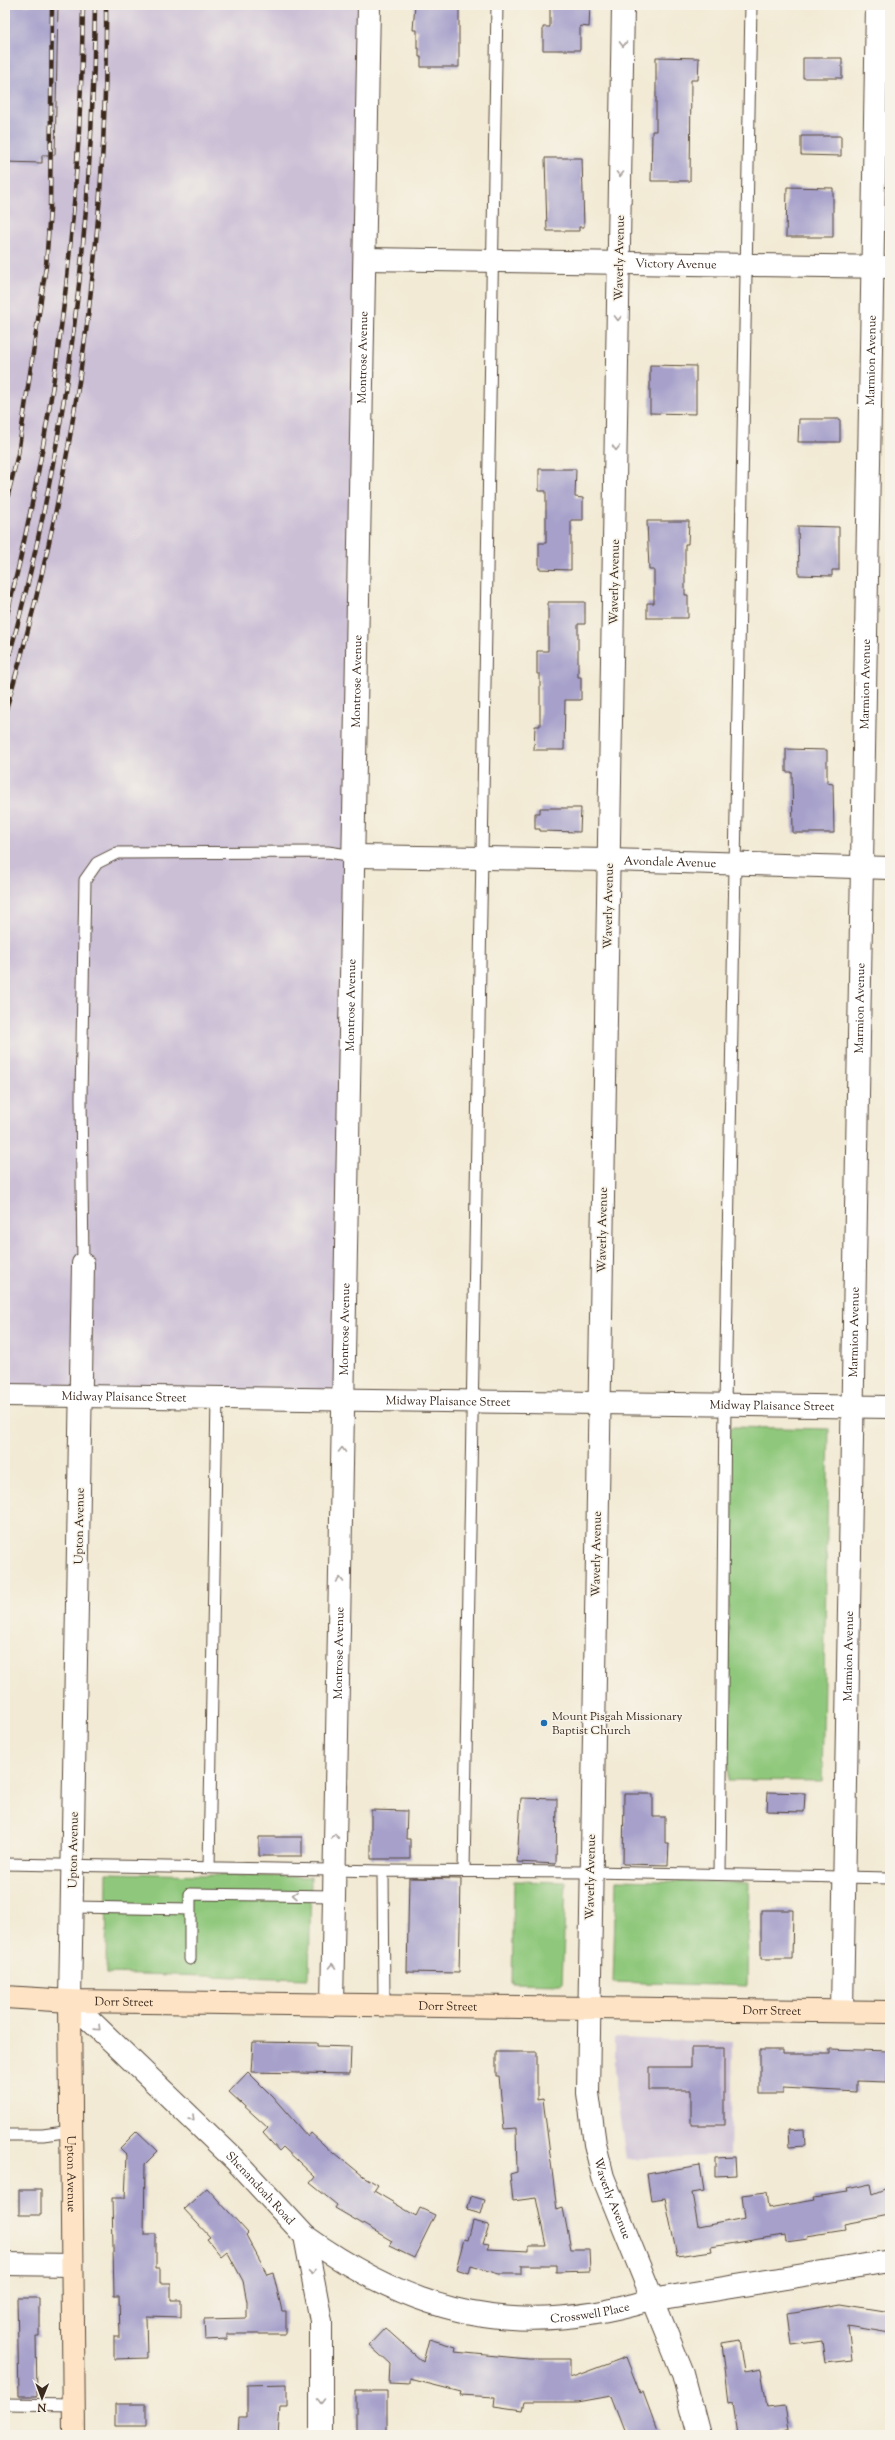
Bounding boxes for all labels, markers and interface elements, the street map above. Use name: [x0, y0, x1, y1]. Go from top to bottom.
one-way arrow: [618, 41, 627, 47]
one-way arrow: [616, 171, 624, 177]
street label: Waverly Avenue: [610, 215, 630, 301]
street label: Victory Avenue: [635, 255, 717, 274]
street label: Montrose Avenue: [354, 310, 373, 404]
street label: Marmion Avenue: [862, 314, 882, 406]
one-way arrow: [614, 315, 622, 321]
one-way arrow: [612, 445, 620, 451]
street label: Waverly Avenue: [605, 539, 625, 625]
street label: Montrose Avenue: [348, 634, 367, 728]
street label: Marmion Avenue: [856, 638, 876, 730]
street label: Avondale Avenue: [623, 852, 717, 873]
street label: Waverly Avenue: [599, 863, 619, 949]
street label: Montrose Avenue: [342, 958, 361, 1052]
street label: Marmion Avenue: [851, 962, 870, 1054]
street label: Waverly Avenue: [593, 1187, 613, 1273]
street label: Montrose Avenue: [336, 1282, 355, 1376]
street label: Marmion Avenue: [845, 1286, 865, 1378]
street label: Midway Plaisance Street: [61, 1388, 187, 1407]
street label: Midway Plaisance Street: [385, 1392, 511, 1412]
street label: Midway Plaisance Street: [709, 1397, 835, 1416]
one-way arrow: [338, 1447, 346, 1453]
street label: Upton Avenue: [70, 1487, 90, 1565]
street label: Waverly Avenue: [587, 1511, 607, 1597]
one-way arrow: [336, 1577, 344, 1583]
street label: Montrose Avenue: [330, 1606, 349, 1700]
street label: Marmion Avenue: [839, 1610, 859, 1702]
place label: Mount Pisgah Missionary Baptist Church: [552, 1708, 682, 1740]
marker: Mount Pisgah Missionary Baptist Church: [539, 1718, 549, 1728]
street label: Upton Avenue: [64, 1811, 84, 1889]
one-way arrow: [331, 1833, 339, 1839]
street label: Waverly Avenue: [581, 1834, 601, 1920]
one-way arrow: [292, 1891, 298, 1899]
one-way arrow: [328, 1963, 337, 1969]
street label: Dorr Street: [94, 1993, 153, 2012]
street label: Dorr Street: [418, 1998, 477, 2016]
street label: Dorr Street: [742, 2002, 801, 2021]
one-way arrow: [93, 2023, 101, 2031]
one-way arrow: [187, 2114, 195, 2121]
street label: Upton Avenue: [61, 2135, 80, 2213]
street label: Shenandoah Road: [221, 2148, 299, 2230]
street label: Waverly Avenue: [589, 2156, 635, 2242]
one-way arrow: [307, 2269, 315, 2275]
street label: Crosswell Place: [550, 2298, 632, 2328]
north arrow: [22, 2378, 62, 2418]
one-way arrow: [317, 2398, 325, 2404]
text: N: [37, 2399, 47, 2415]

